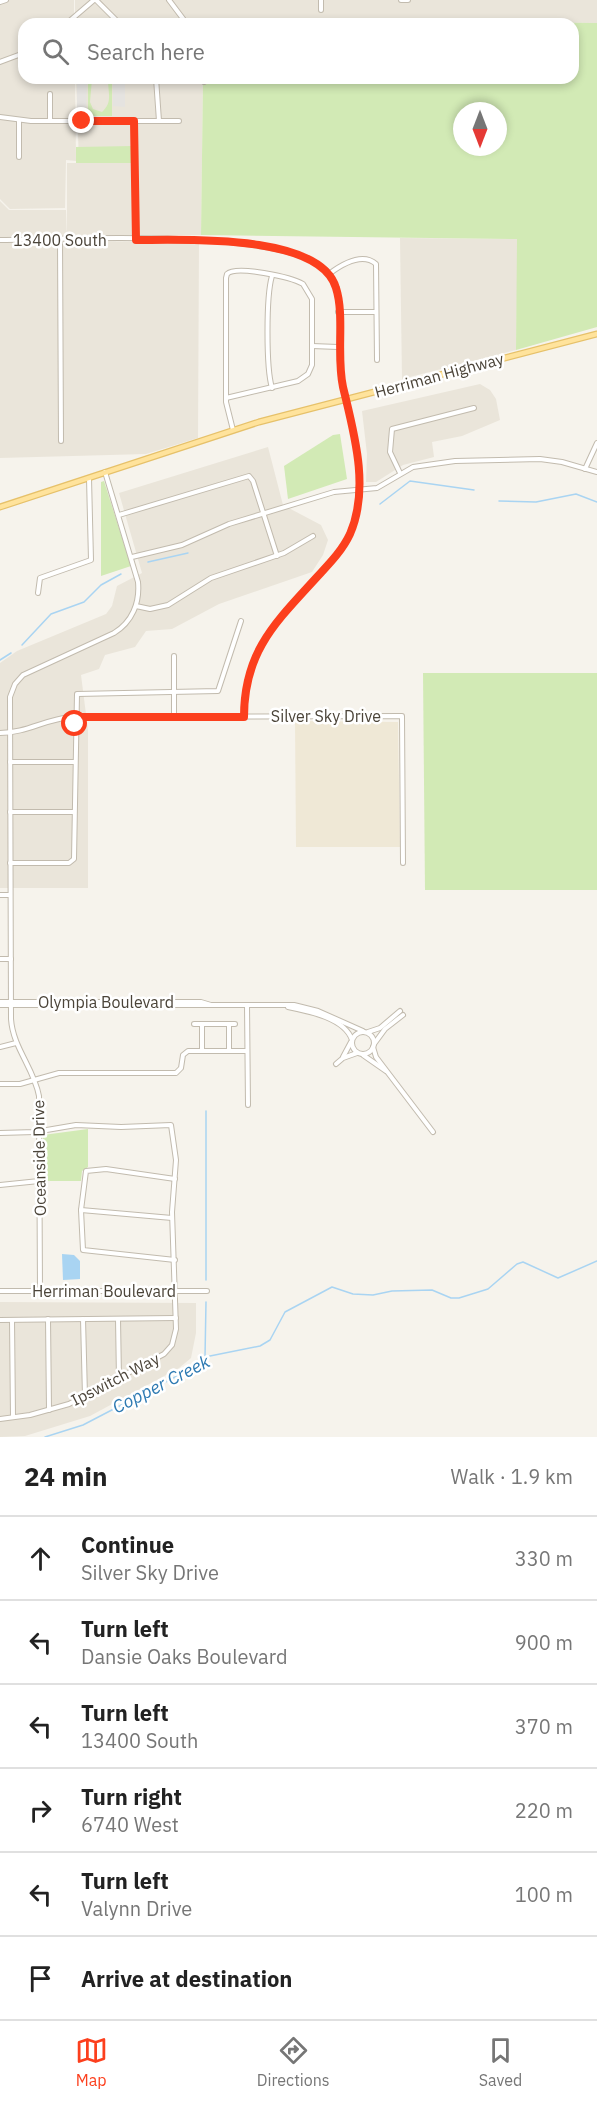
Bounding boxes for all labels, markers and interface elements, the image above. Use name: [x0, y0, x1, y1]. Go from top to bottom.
search box: [18, 18, 579, 84]
icon: search: [39, 35, 72, 68]
text: Search here: [87, 37, 205, 66]
north arrow: [453, 102, 507, 156]
route end: [68, 107, 94, 133]
street label: 13400 South: [13, 230, 107, 250]
street label: Herriman Highway: [372, 348, 506, 402]
street label: Silver Sky Drive: [271, 706, 381, 726]
route start: [61, 710, 87, 736]
street label: Olympia Boulevard: [38, 992, 174, 1012]
street label: Oceanside Drive: [28, 1099, 50, 1216]
street label: Herriman Boulevard: [32, 1281, 176, 1301]
street label: Ipswitch Way: [67, 1348, 163, 1410]
water label: Copper Creek: [108, 1349, 214, 1418]
text: 24 min: [24, 1459, 108, 1493]
text: Walk · 1.9 km: [451, 1463, 573, 1490]
text: Continue: [81, 1530, 174, 1559]
icon: ahead: [24, 1542, 57, 1575]
text: 330 m: [515, 1545, 573, 1572]
text: Silver Sky Drive: [81, 1559, 219, 1586]
text: Turn left: [81, 1614, 169, 1643]
icon: left: [24, 1626, 57, 1659]
text: 900 m: [515, 1629, 573, 1656]
text: Dansie Oaks Boulevard: [81, 1643, 288, 1670]
text: Turn left: [81, 1698, 169, 1727]
icon: left: [24, 1710, 57, 1743]
text: 370 m: [515, 1713, 573, 1740]
text: 13400 South: [81, 1727, 198, 1754]
text: Turn right: [81, 1782, 182, 1811]
icon: right: [24, 1794, 57, 1827]
text: 220 m: [515, 1797, 573, 1824]
text: 6740 West: [81, 1811, 179, 1838]
text: Turn left: [81, 1866, 169, 1895]
icon: left: [24, 1878, 57, 1911]
text: 100 m: [515, 1881, 573, 1908]
text: Valynn Drive: [81, 1895, 192, 1922]
icon: arrive: [24, 1962, 57, 1995]
text: Arrive at destination: [81, 1964, 292, 1993]
tab: Map: [75, 2034, 108, 2090]
tab: Directions: [257, 2034, 330, 2090]
tab: Saved: [479, 2034, 522, 2090]

